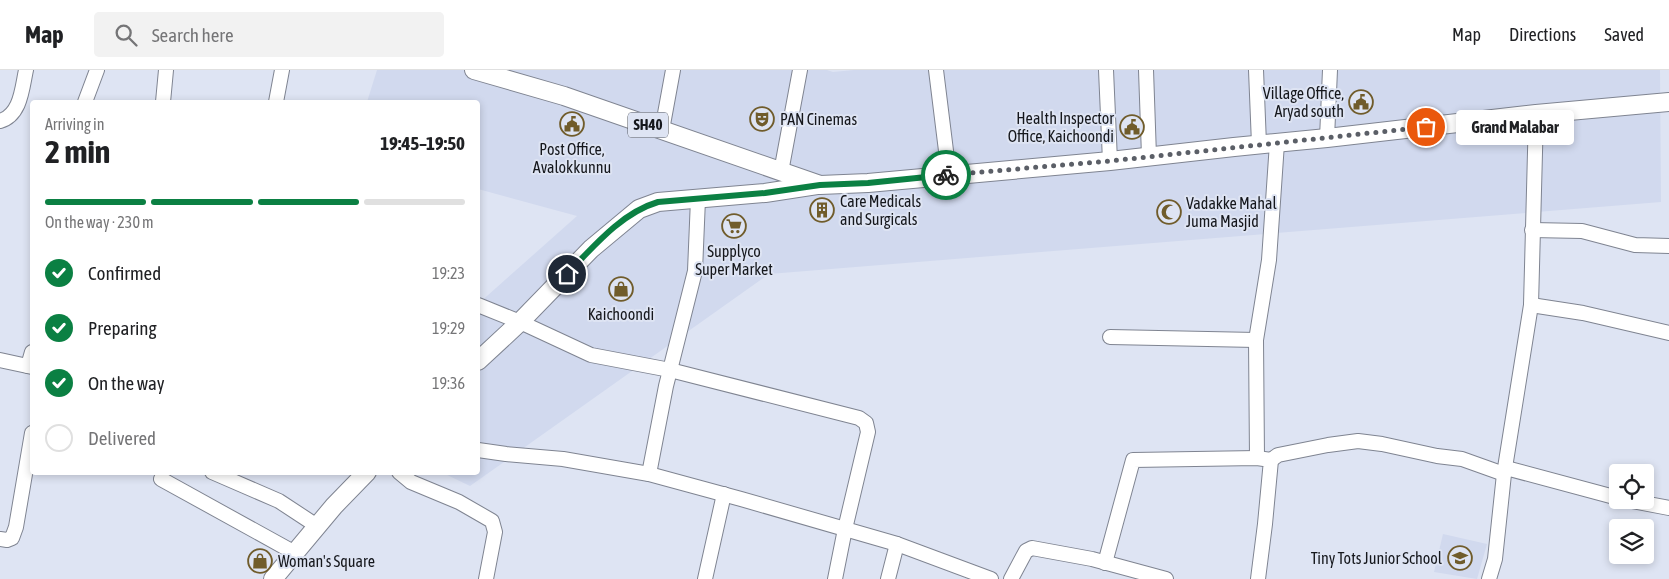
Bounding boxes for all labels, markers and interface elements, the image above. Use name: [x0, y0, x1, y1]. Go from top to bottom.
search box: [94, 12, 444, 57]
text: Map: [25, 21, 64, 48]
icon: search: [112, 21, 140, 49]
text: Search here: [152, 24, 234, 46]
text: Map: [1452, 24, 1481, 45]
text: Directions: [1509, 24, 1576, 45]
text: Saved: [1604, 24, 1644, 45]
place label: Village Office, Aryad south: [1263, 84, 1344, 121]
public building icon: Village Office, Aryad south: [1348, 89, 1374, 115]
theatre icon: PAN Cinemas: [749, 106, 775, 132]
pin: [1405, 106, 1447, 148]
place label: Health Inspector Office, Kaichoondi: [1008, 109, 1114, 145]
place label: PAN Cinemas: [780, 110, 858, 128]
callout: Grand Malabar: [1456, 110, 1574, 144]
public building icon: Post Office, Avalokkunnu: [559, 111, 585, 137]
road number: SH40: [628, 112, 668, 138]
icon: bag: [1412, 113, 1440, 141]
public building icon: Health Inspector Office, Kaichoondi: [1119, 114, 1145, 140]
text: Arriving in: [45, 115, 105, 133]
text: Grand Malabar: [1471, 118, 1559, 136]
text: 19:45–19:50: [380, 132, 465, 154]
text: 2 min: [45, 133, 110, 170]
place label: Post Office, Avalokkunnu: [533, 140, 611, 176]
courier: [921, 150, 971, 200]
icon: bike: [932, 161, 960, 189]
place label: Care Medicals and Surgicals: [840, 192, 922, 229]
place label: Vadakke Mahal Juma Masjid: [1186, 194, 1277, 231]
building icon: Care Medicals and Surgicals: [809, 197, 835, 223]
mosque icon: Vadakke Mahal Juma Masjid: [1156, 199, 1182, 225]
text: On the way · 230 m: [45, 213, 154, 231]
supermarket icon: Supplyco Super Market: [721, 213, 747, 239]
place label: Supplyco Super Market: [695, 242, 773, 279]
pin: [546, 253, 588, 295]
icon: check: [45, 259, 73, 287]
icon: home: [553, 260, 581, 288]
text: Confirmed: [88, 262, 161, 284]
text: 19:23: [432, 264, 465, 282]
shop icon: Kaichoondi: [608, 276, 634, 302]
place label: Kaichoondi: [588, 305, 654, 323]
icon: check: [45, 314, 73, 342]
text: Preparing: [88, 317, 157, 339]
text: 19:29: [432, 319, 465, 337]
icon: check: [45, 369, 73, 397]
text: On the way: [88, 372, 165, 394]
text: 19:36: [432, 374, 465, 392]
text: Delivered: [88, 427, 156, 449]
map controls: [1609, 464, 1654, 564]
button: locate: [1609, 464, 1654, 509]
button: layers: [1609, 519, 1654, 564]
school or university icon: Tiny Tots Junior School: [1447, 545, 1473, 571]
shop icon: Woman's Square: [247, 548, 273, 574]
place label: Tiny Tots Junior School: [1311, 549, 1443, 568]
place label: Woman's Square: [278, 552, 375, 571]

